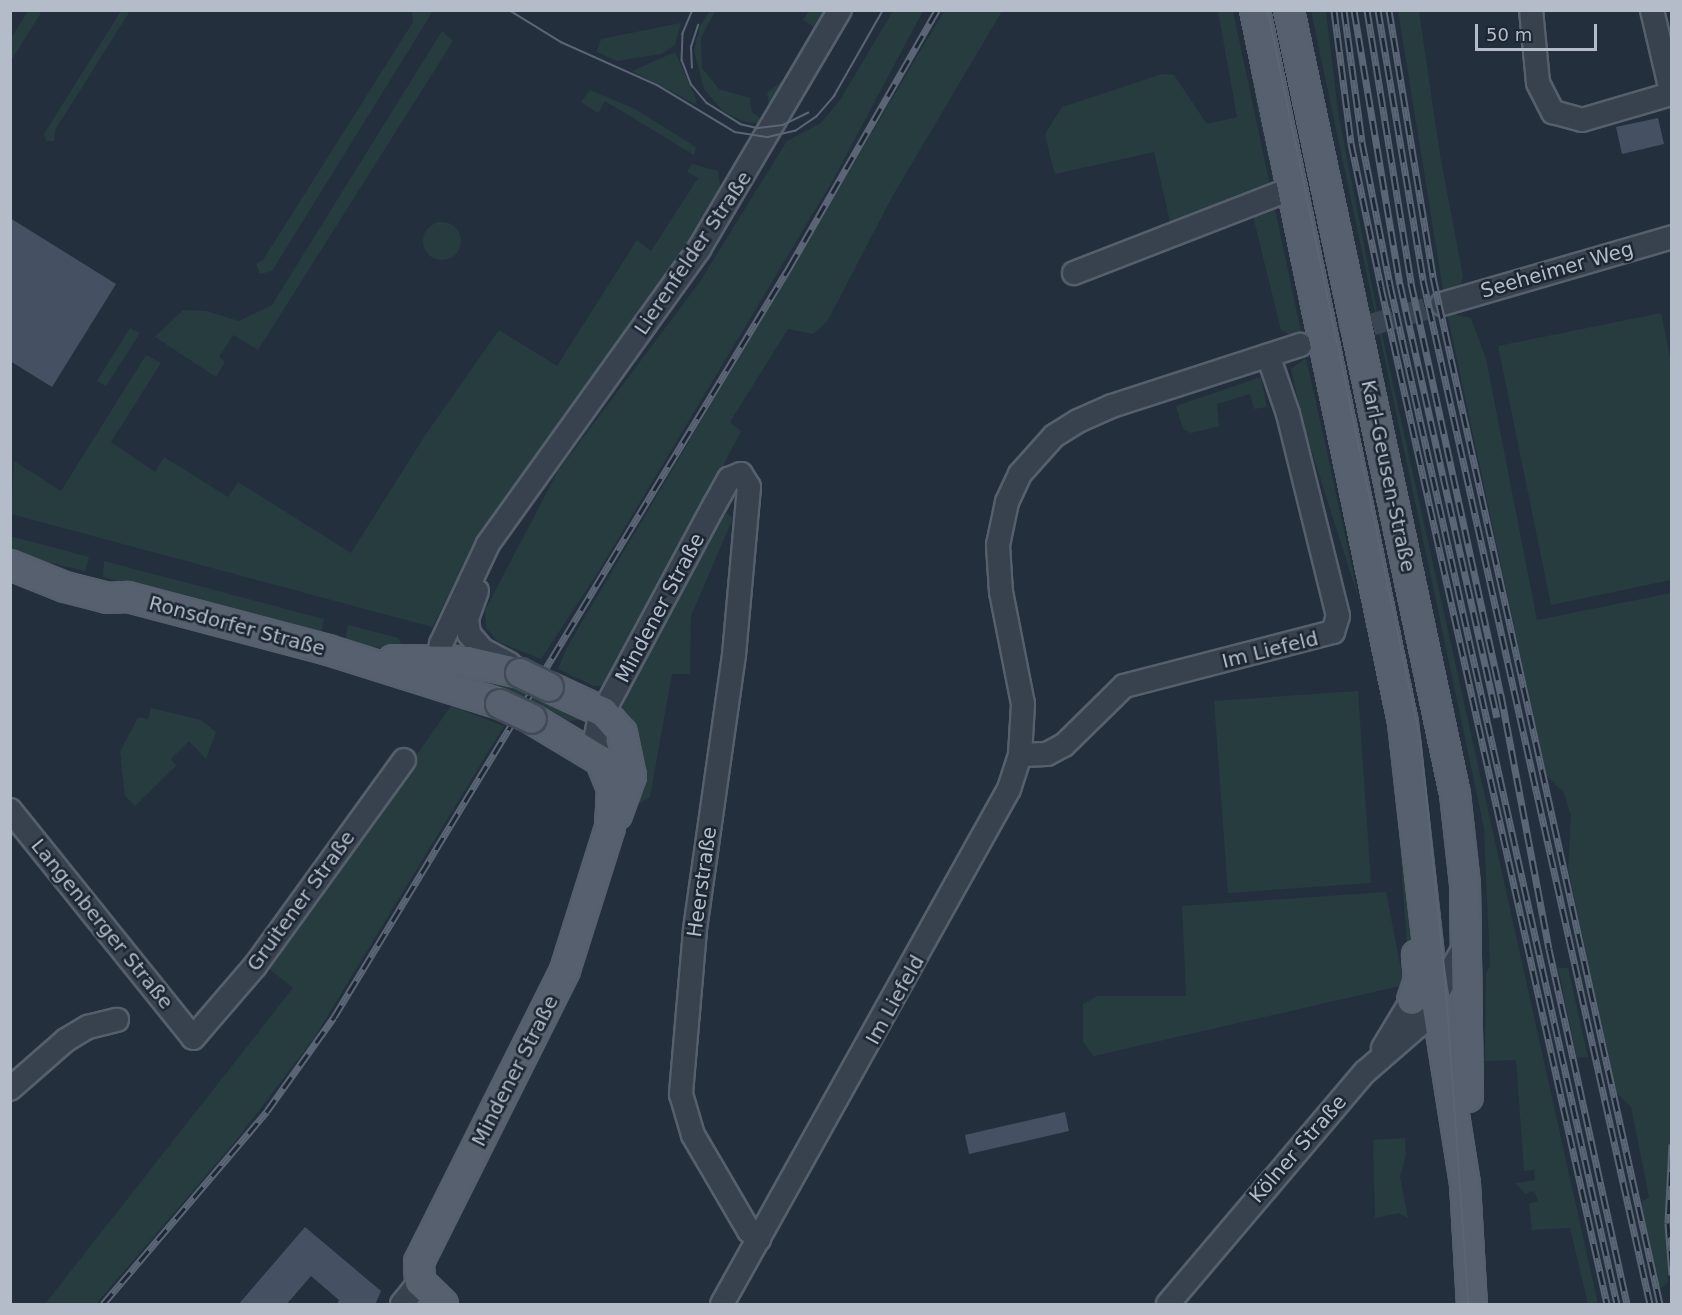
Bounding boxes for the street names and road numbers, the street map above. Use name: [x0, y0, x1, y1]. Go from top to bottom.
street label: Lierenfelder Straße: [629, 167, 757, 339]
street label: Seeheimer Weg: [1478, 237, 1636, 303]
street label: Karl-Geusen-Straße: [1356, 378, 1420, 574]
street label: Mindener Straße: [610, 529, 710, 687]
street label: Ronsdorfer Straße: [146, 591, 328, 661]
street label: Im Liefeld: [1219, 626, 1321, 674]
street label: Heerstraße: [682, 825, 722, 939]
street label: Gruitener Straße: [242, 826, 360, 976]
street label: Langenberger Straße: [26, 834, 178, 1014]
street label: Im Liefeld: [861, 951, 929, 1049]
street label: Mindener Straße: [467, 992, 563, 1150]
street label: Kölner Straße: [1245, 1090, 1351, 1208]

